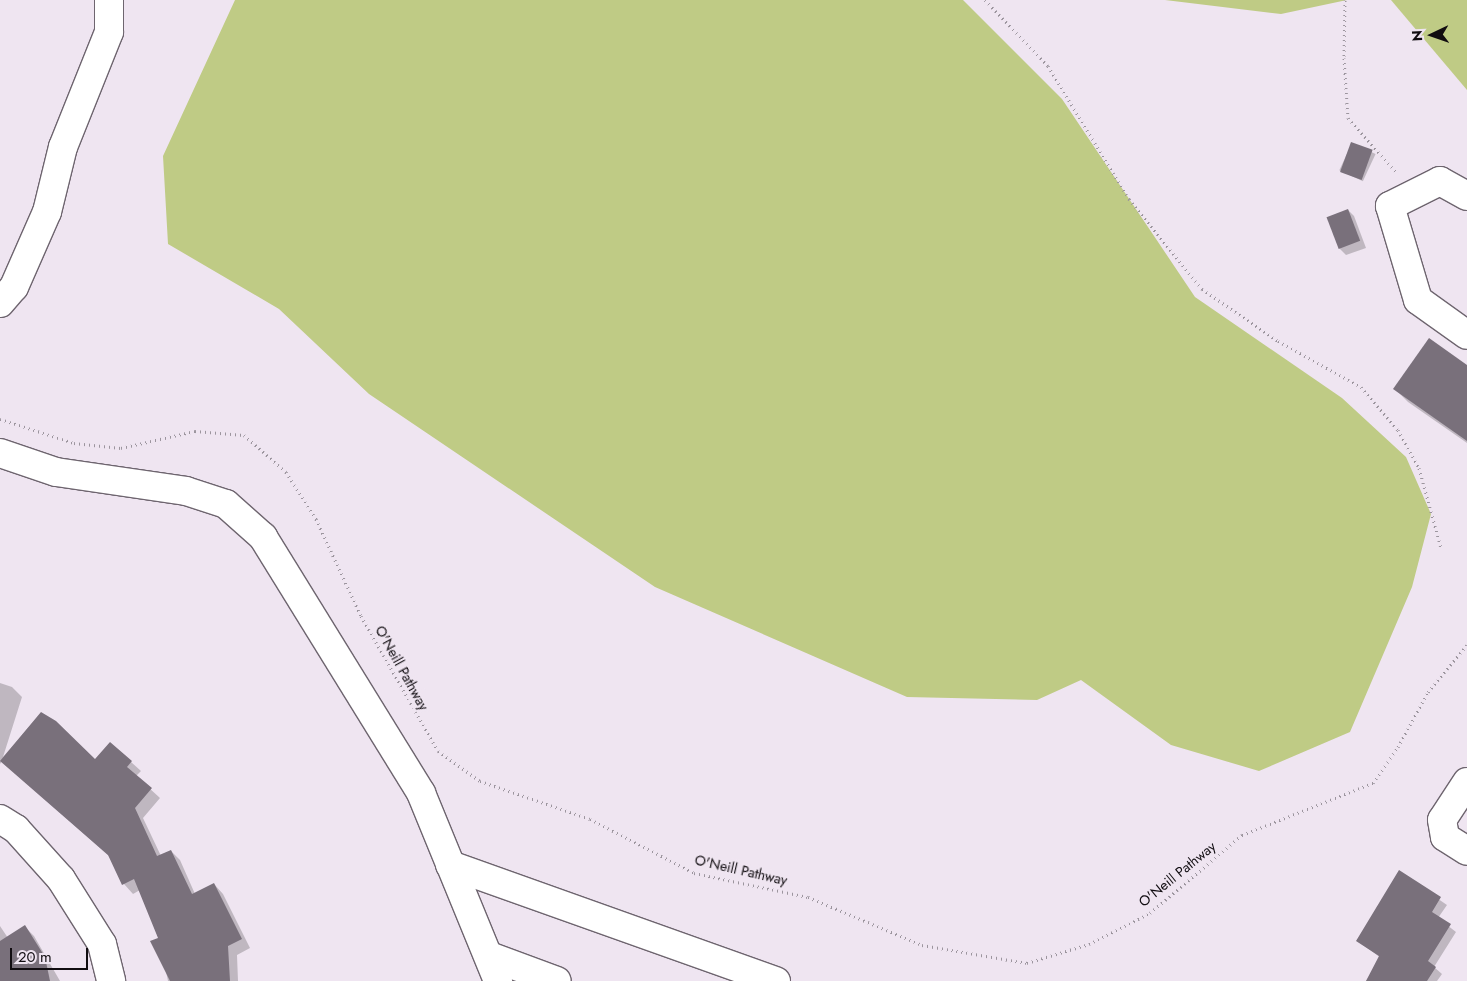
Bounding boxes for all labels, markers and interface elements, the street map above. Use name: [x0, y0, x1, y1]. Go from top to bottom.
north arrow: [1407, 10, 1457, 60]
text: N: [1407, 30, 1427, 42]
street label: O'Neill Pathway: [372, 623, 432, 713]
street label: O'Neill Pathway: [1135, 838, 1219, 910]
street label: O'Neill Pathway: [693, 851, 789, 889]
scale bar: [12, 938, 90, 970]
text: 20 m: [18, 946, 52, 968]

